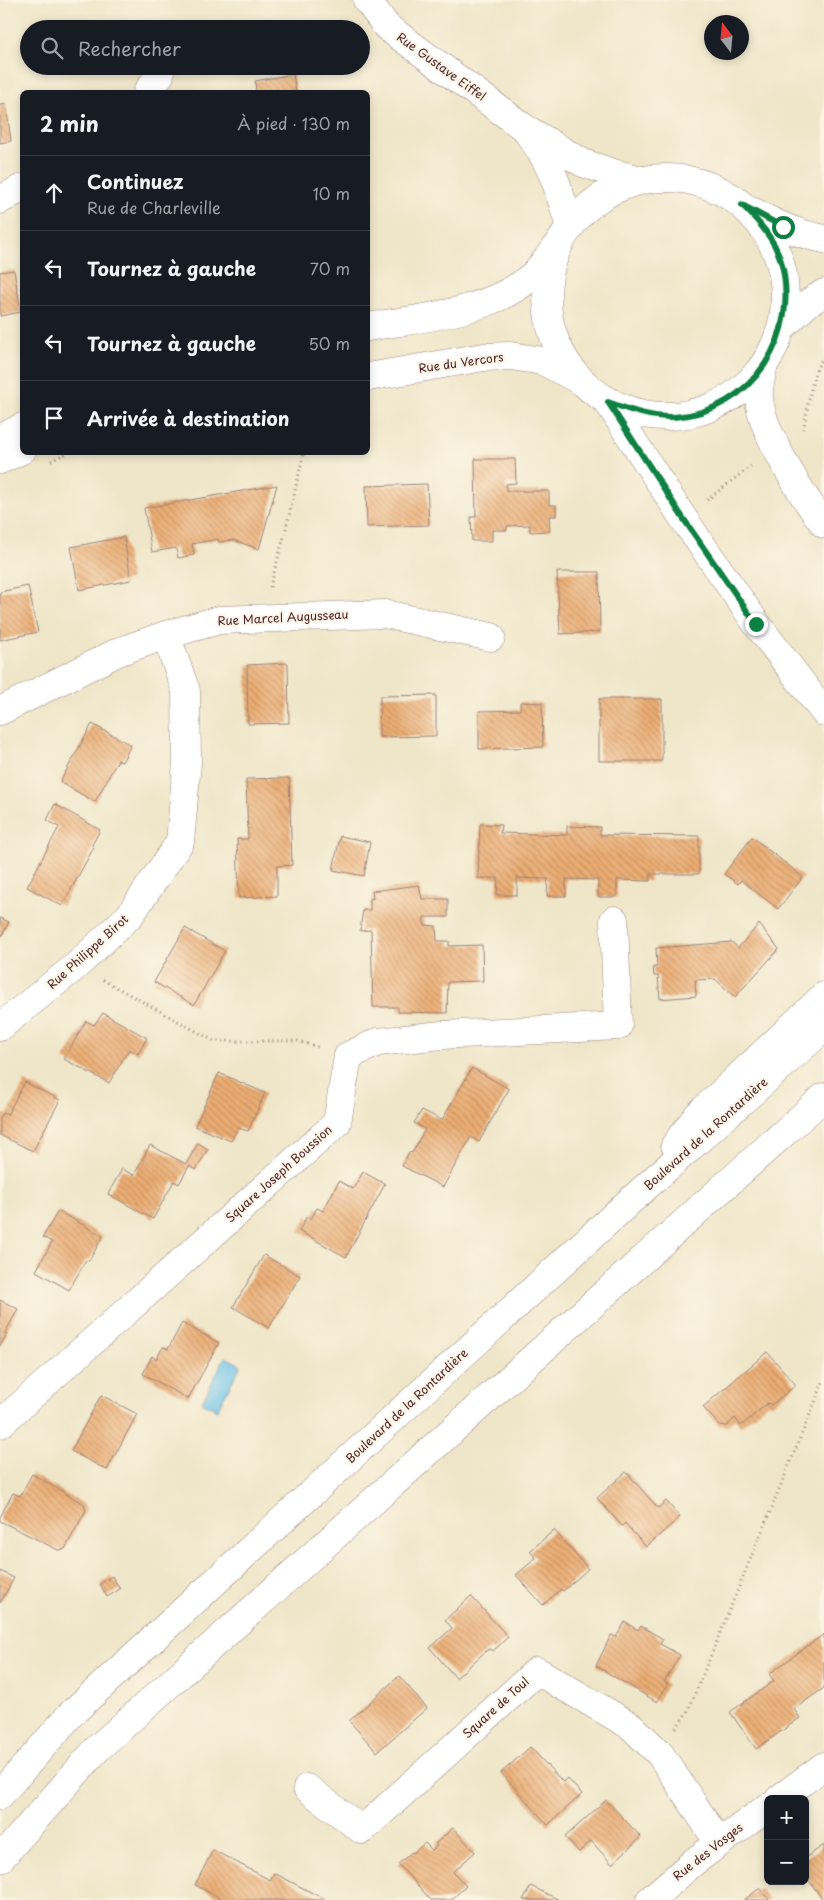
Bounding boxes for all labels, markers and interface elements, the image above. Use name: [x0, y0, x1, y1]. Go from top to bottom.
north arrow: [704, 15, 749, 60]
search box: [20, 20, 370, 75]
street label: Rue Gustave Eiffel: [393, 28, 490, 105]
icon: search: [38, 34, 66, 62]
text: Rechercher: [78, 34, 181, 62]
text: 2 min: [40, 107, 99, 139]
text: À pied · 130 m: [238, 111, 350, 135]
text: Continuez: [87, 167, 184, 195]
icon: ahead: [40, 179, 68, 207]
text: 10 m: [313, 181, 350, 205]
text: Rue de Charleville: [87, 195, 221, 219]
route start: [772, 216, 795, 239]
icon: left: [40, 254, 68, 282]
text: Tournez à gauche: [87, 254, 256, 282]
text: 70 m: [310, 256, 350, 280]
icon: left: [40, 329, 68, 357]
text: Tournez à gauche: [87, 329, 256, 357]
text: 50 m: [309, 331, 350, 355]
street label: Rue du Vercors: [417, 347, 505, 377]
icon: arrive: [40, 404, 68, 432]
text: Arrivée à destination: [87, 404, 290, 432]
street label: Rue Marcel Augusseau: [217, 605, 349, 629]
route end: [745, 613, 768, 636]
street label: Rue Philippe Birot: [43, 910, 132, 993]
street label: Boulevard de la Rontardière: [639, 1072, 772, 1194]
street label: Square Joseph Boussion: [221, 1120, 336, 1226]
street label: Boulevard de la Rontardière: [341, 1343, 472, 1467]
street label: Square de Toul: [458, 1672, 533, 1742]
map controls: [764, 1795, 809, 1885]
button: +: [764, 1795, 809, 1840]
street label: Rue des Vosges: [669, 1818, 747, 1884]
button: −: [764, 1840, 809, 1885]

